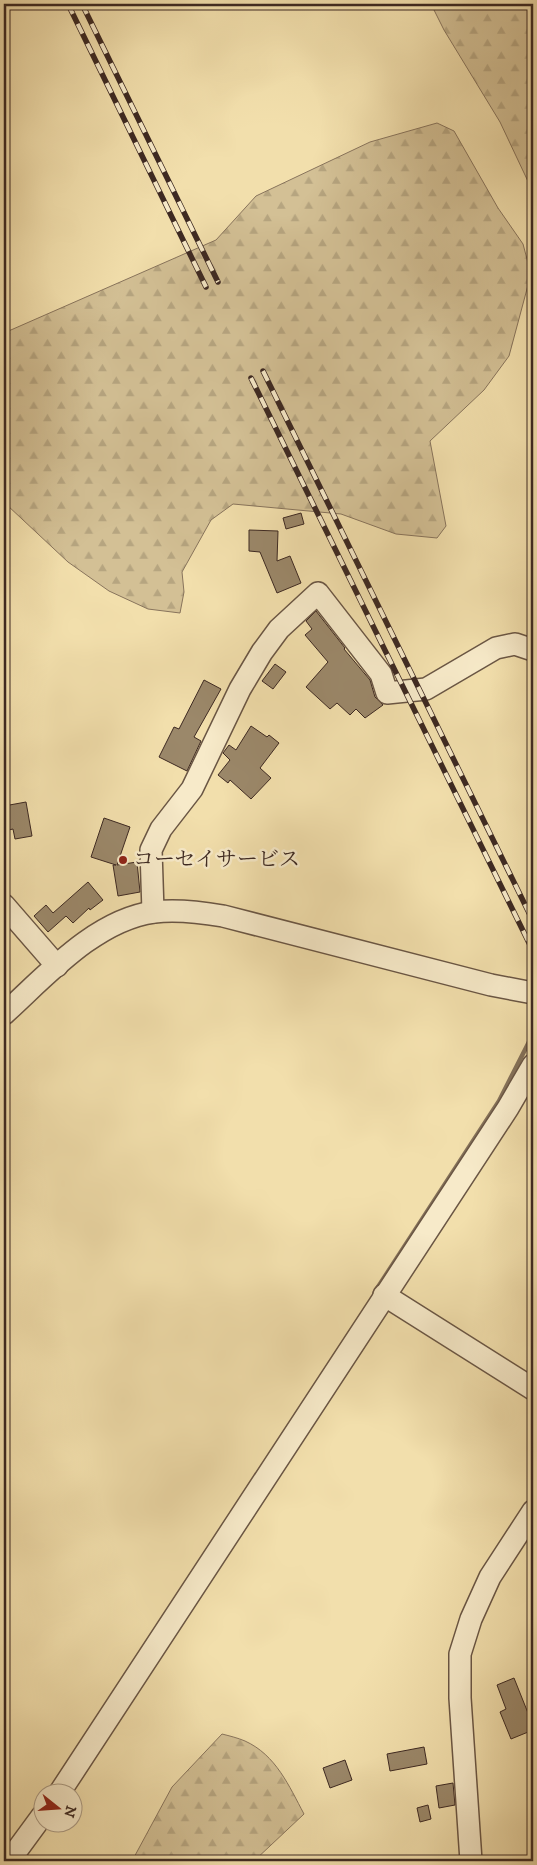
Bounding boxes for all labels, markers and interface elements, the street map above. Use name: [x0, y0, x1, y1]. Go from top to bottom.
place label: コーセイサービス: [133, 847, 300, 873]
marker: コーセイサービス: [117, 854, 129, 866]
north arrow: [32, 1782, 82, 1832]
text: N: [59, 1803, 80, 1820]

